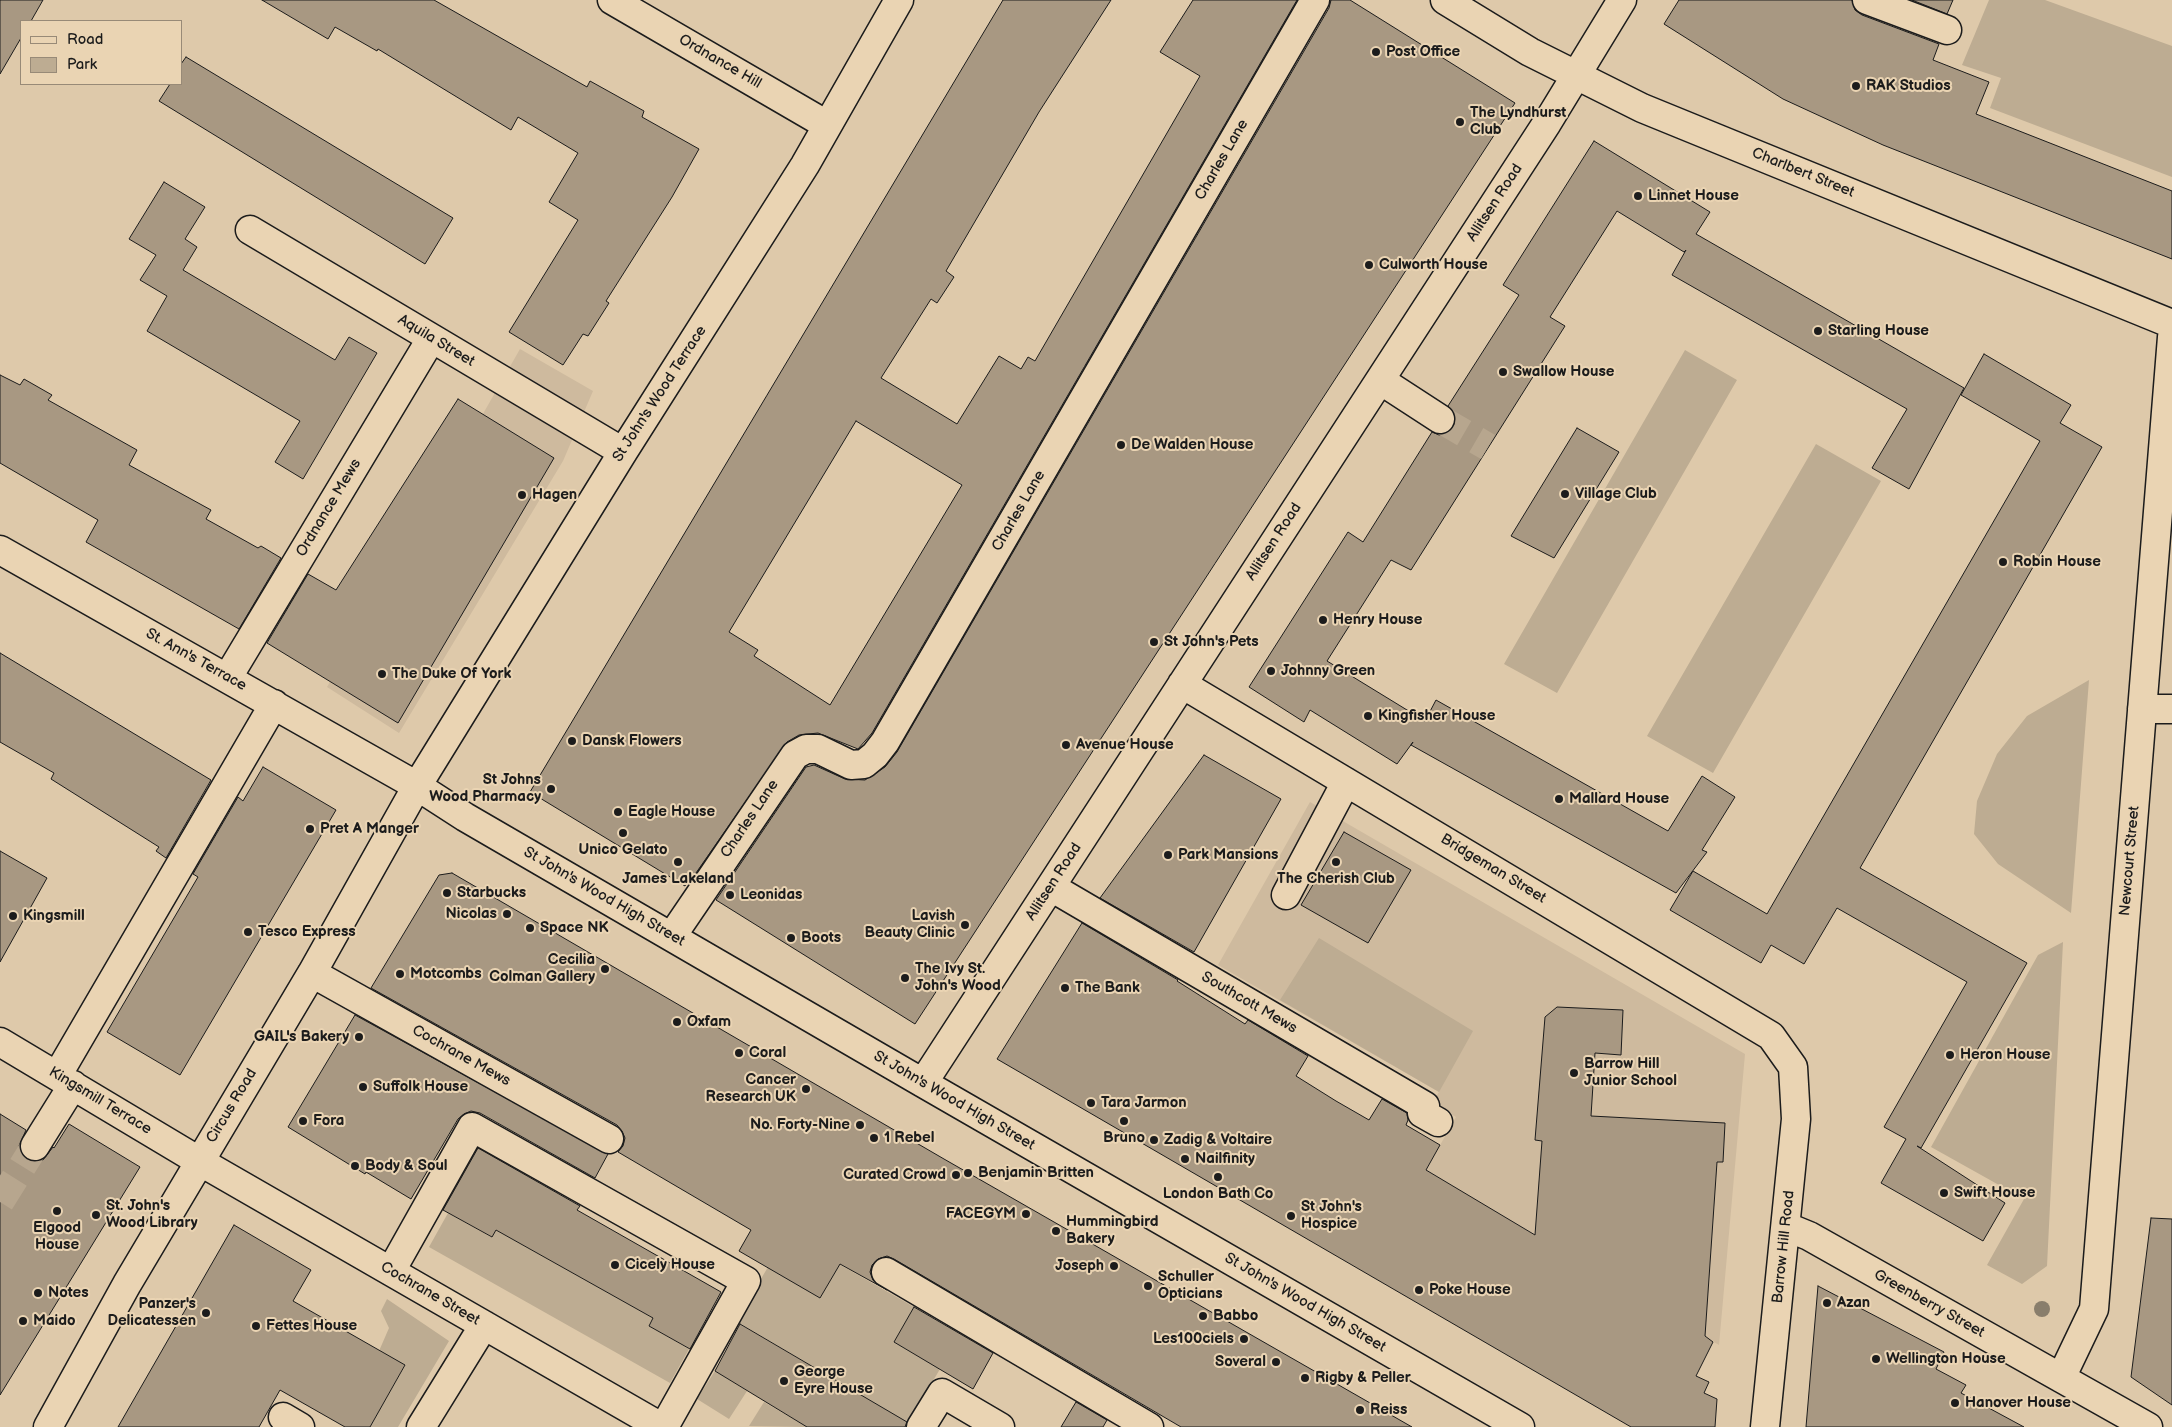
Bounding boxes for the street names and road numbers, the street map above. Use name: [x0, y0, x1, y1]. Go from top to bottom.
street label: Ordnance Hill: [675, 31, 765, 93]
street label: Charles Lane: [1192, 116, 1252, 204]
street label: Charlbert Street: [1749, 144, 1857, 202]
street label: Allitsen Road: [1463, 161, 1527, 245]
street label: Aquila Street: [394, 311, 478, 371]
street label: St John's Wood Terrace: [609, 323, 711, 465]
street label: Ordnance Mews: [293, 456, 365, 560]
street label: Charles Lane: [989, 467, 1049, 555]
street label: Allitsen Road: [1242, 500, 1306, 584]
street label: St. Ann's Terrace: [142, 625, 250, 695]
street label: Charles Lane: [717, 776, 783, 862]
street label: Newcourt Street: [2116, 805, 2144, 917]
street label: Bridgeman Street: [1437, 830, 1549, 908]
street label: Allitsen Road: [1022, 840, 1086, 924]
street label: St John's Wood High Street: [520, 843, 688, 951]
street label: Southcott Mews: [1198, 968, 1300, 1038]
street label: Cochrane Mews: [409, 1022, 513, 1090]
street label: St John's Wood High Street: [870, 1047, 1038, 1155]
street label: Kingsmill Terrace: [45, 1063, 155, 1139]
street label: Circus Road: [203, 1066, 261, 1146]
street label: Barrow Hill Road: [1769, 1190, 1799, 1304]
street label: St John's Wood High Street: [1221, 1249, 1389, 1357]
street label: Cochrane Street: [377, 1258, 483, 1330]
street label: Greenberry Street: [1871, 1266, 1987, 1342]

